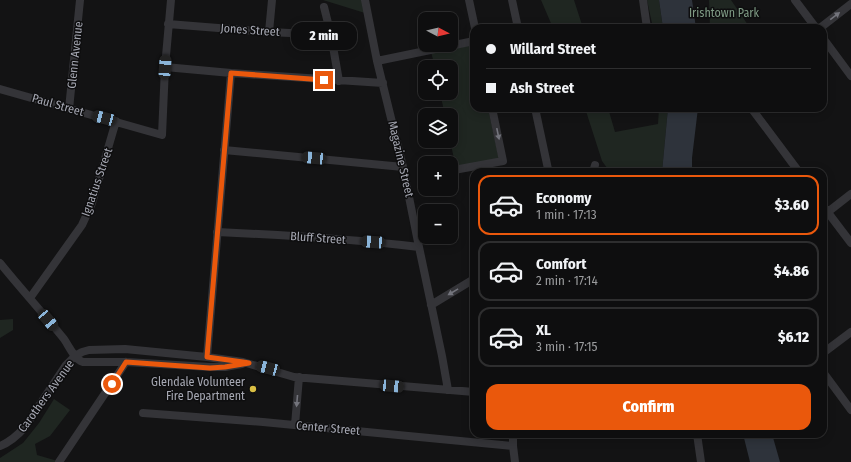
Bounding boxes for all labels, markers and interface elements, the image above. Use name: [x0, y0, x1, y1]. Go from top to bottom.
park label: Irishtown Park: [689, 6, 759, 20]
north arrow: [418, 12, 458, 52]
map controls: [418, 12, 458, 244]
one-way arrow: [830, 12, 841, 20]
street label: Glenn Avenue: [65, 21, 85, 89]
street label: Jones Street: [220, 21, 280, 39]
callout: 2 min: [291, 22, 357, 50]
text: 2 min: [310, 28, 338, 43]
text: Willard Street: [510, 40, 596, 58]
car: [158, 55, 172, 79]
button: locate: [418, 60, 458, 100]
route end: [315, 71, 333, 89]
text: Ash Street: [510, 79, 574, 97]
street label: Paul Street: [30, 91, 86, 119]
button: layers: [418, 108, 458, 148]
car: [91, 109, 117, 127]
street label: Magazine Street: [385, 119, 417, 199]
one-way arrow: [495, 128, 501, 141]
street label: Ignatius Street: [79, 146, 115, 218]
car: [302, 151, 326, 165]
button: +: [418, 156, 458, 196]
icon: car: [488, 187, 524, 223]
text: Economy: [536, 189, 591, 207]
text: $3.60: [775, 196, 809, 214]
button: −: [418, 204, 458, 244]
text: 1 min · 17:13: [536, 207, 597, 222]
street label: Bluff Street: [290, 229, 346, 247]
car: [361, 235, 385, 249]
icon: car: [488, 253, 524, 289]
text: Comfort: [536, 255, 587, 273]
text: $4.86: [774, 262, 809, 280]
text: 2 min · 17:14: [536, 273, 598, 288]
one-way arrow: [447, 288, 459, 295]
car: [36, 307, 60, 333]
icon: car: [488, 319, 524, 355]
text: XL: [536, 321, 551, 339]
text: $6.12: [778, 328, 809, 346]
text: 3 min · 17:15: [536, 339, 598, 354]
street label: Carothers Avenue: [15, 357, 77, 435]
car: [255, 359, 281, 377]
route start: [103, 375, 121, 393]
place label: Glendale Volunteer Fire Department: [151, 375, 246, 403]
car: [380, 379, 404, 393]
marker: Glendale Volunteer Fire Department: [248, 384, 258, 394]
button: Confirm: [486, 384, 811, 430]
one-way arrow: [294, 395, 300, 407]
street label: Center Street: [295, 418, 361, 438]

